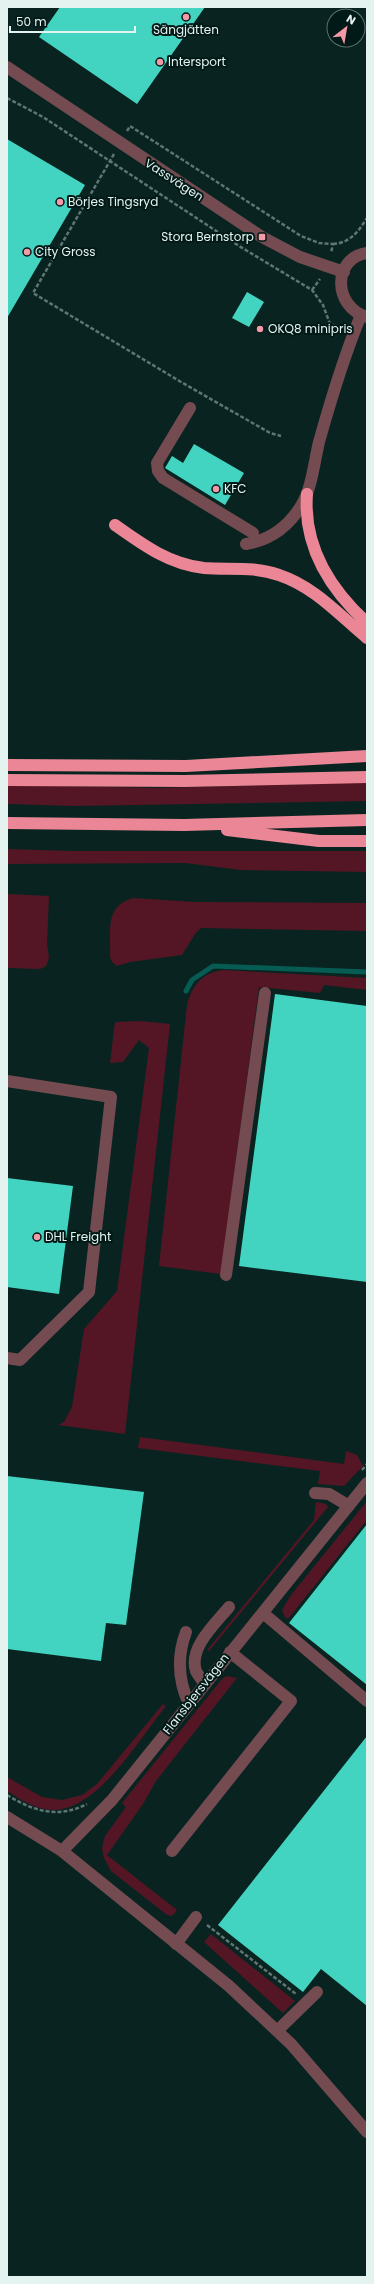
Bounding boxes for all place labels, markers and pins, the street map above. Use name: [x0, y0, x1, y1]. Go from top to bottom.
marker: Sängjätten: [181, 12, 191, 22]
place label: Sängjätten: [153, 21, 219, 38]
place label: Intersport: [168, 53, 226, 70]
marker: Intersport: [155, 57, 165, 67]
place label: Börjes Tingsryd: [68, 193, 158, 210]
marker: Börjes Tingsryd: [55, 197, 65, 207]
place label: Stora Bernstorp: [161, 228, 254, 245]
marker: Stora Bernstorp: [257, 232, 267, 242]
place label: City Gross: [35, 243, 96, 260]
marker: City Gross: [22, 247, 32, 257]
place label: OKQ8 minipris: [268, 320, 353, 337]
marker: OKQ8 minipris: [255, 324, 265, 334]
place label: KFC: [224, 480, 247, 497]
marker: KFC: [211, 484, 221, 494]
place label: DHL Freight: [45, 1228, 111, 1245]
marker: DHL Freight: [32, 1232, 42, 1242]

